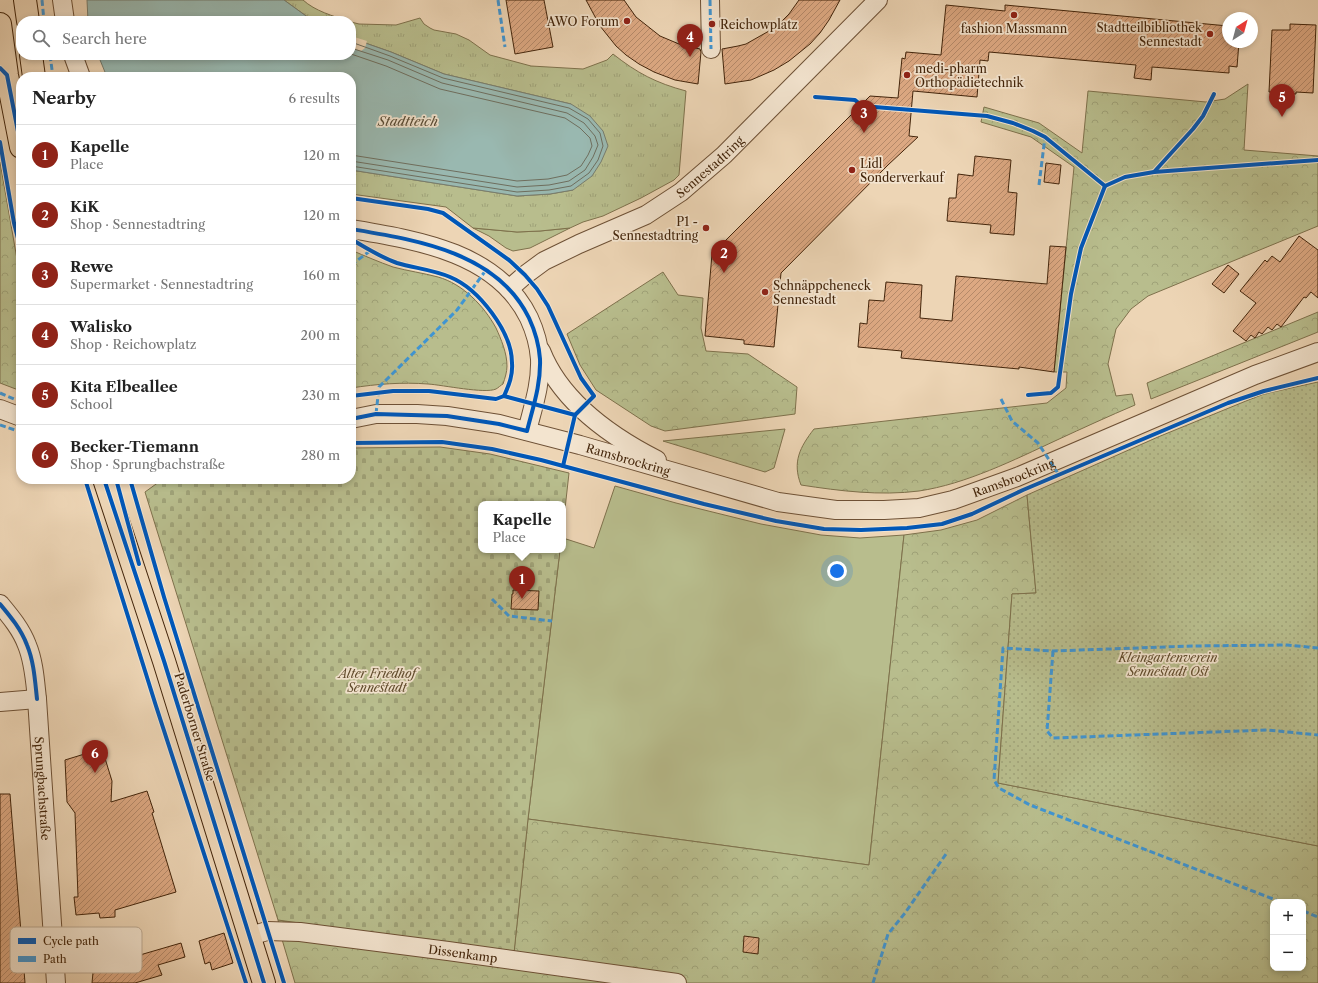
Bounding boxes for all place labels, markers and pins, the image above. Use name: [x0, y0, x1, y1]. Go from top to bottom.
marker: fashion Massmann: [1009, 10, 1019, 20]
place label: AWO Forum: [546, 14, 619, 29]
marker: AWO Forum: [622, 16, 632, 26]
place label: Reichowplatz: [720, 17, 798, 32]
marker: Reichowplatz: [707, 19, 717, 29]
place label: Stadtteilbibliothek Sennestadt: [1096, 20, 1203, 49]
place label: fashion Massmann: [961, 21, 1068, 36]
pin: 4: [677, 24, 703, 57]
marker: Stadtteilbibliothek Sennestadt: [1205, 29, 1215, 39]
place label: medi-pharm Orthopädietechnik: [915, 61, 1024, 90]
marker: medi-pharm Orthopädietechnik: [902, 70, 912, 80]
pin: 5: [1269, 84, 1295, 117]
pin: 3: [851, 100, 877, 133]
place label: Lidl Sonderverkauf: [860, 156, 945, 185]
marker: Lidl Sonderverkauf: [847, 165, 857, 175]
place label: P1 - Sennestadtring: [613, 214, 699, 243]
marker: P1 - Sennestadtring: [701, 223, 711, 233]
pin: 2: [711, 240, 737, 273]
place label: Schnäppcheneck Sennestadt: [773, 278, 872, 307]
marker: Schnäppcheneck Sennestadt: [760, 287, 770, 297]
pin: 1: [509, 566, 535, 599]
pin: 6: [82, 740, 108, 773]

